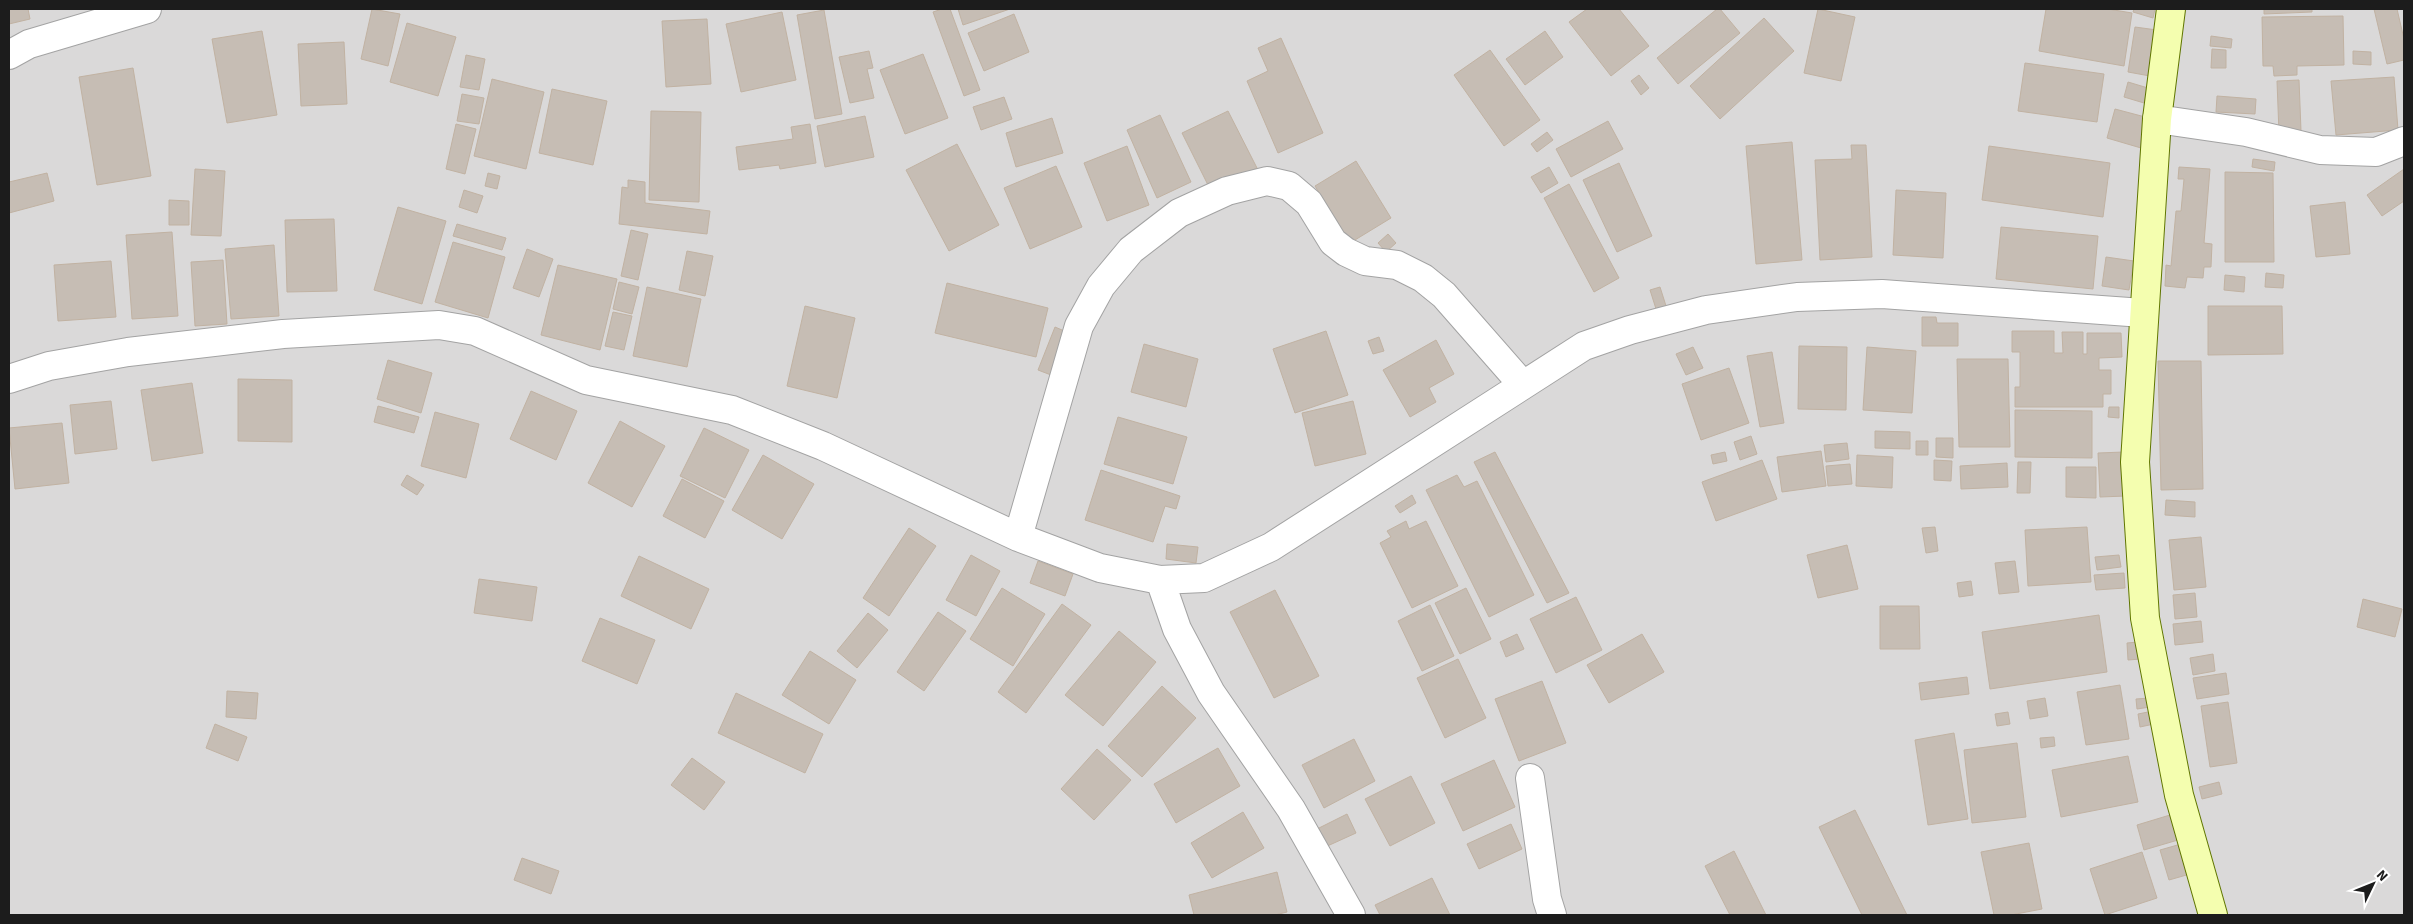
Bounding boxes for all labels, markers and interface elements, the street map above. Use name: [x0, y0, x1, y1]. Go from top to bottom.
north arrow: [2348, 859, 2398, 909]
text: N: [2371, 866, 2392, 886]

